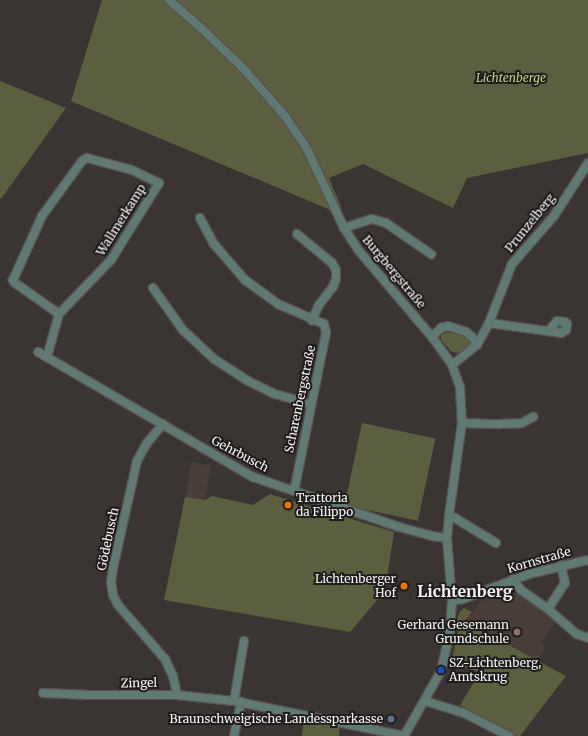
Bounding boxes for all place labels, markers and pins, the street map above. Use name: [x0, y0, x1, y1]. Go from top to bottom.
place label: Trattoria da Filippo: [296, 491, 353, 519]
marker: Trattoria da Filippo: [283, 500, 293, 510]
place label: Lichtenberger Hof: [315, 572, 396, 600]
marker: Lichtenberger Hof: [399, 581, 409, 591]
place label: Gerhard Gesemann Grundschule: [397, 618, 509, 646]
marker: Gerhard Gesemann Grundschule: [512, 627, 522, 637]
place label: SZ-Lichtenberg, Amtskrug: [449, 656, 541, 684]
marker: SZ-Lichtenberg, Amtskrug: [436, 665, 446, 675]
place label: Braunschweigische Landessparkasse: [170, 712, 383, 726]
marker: Braunschweigische Landessparkasse: [386, 714, 396, 724]

